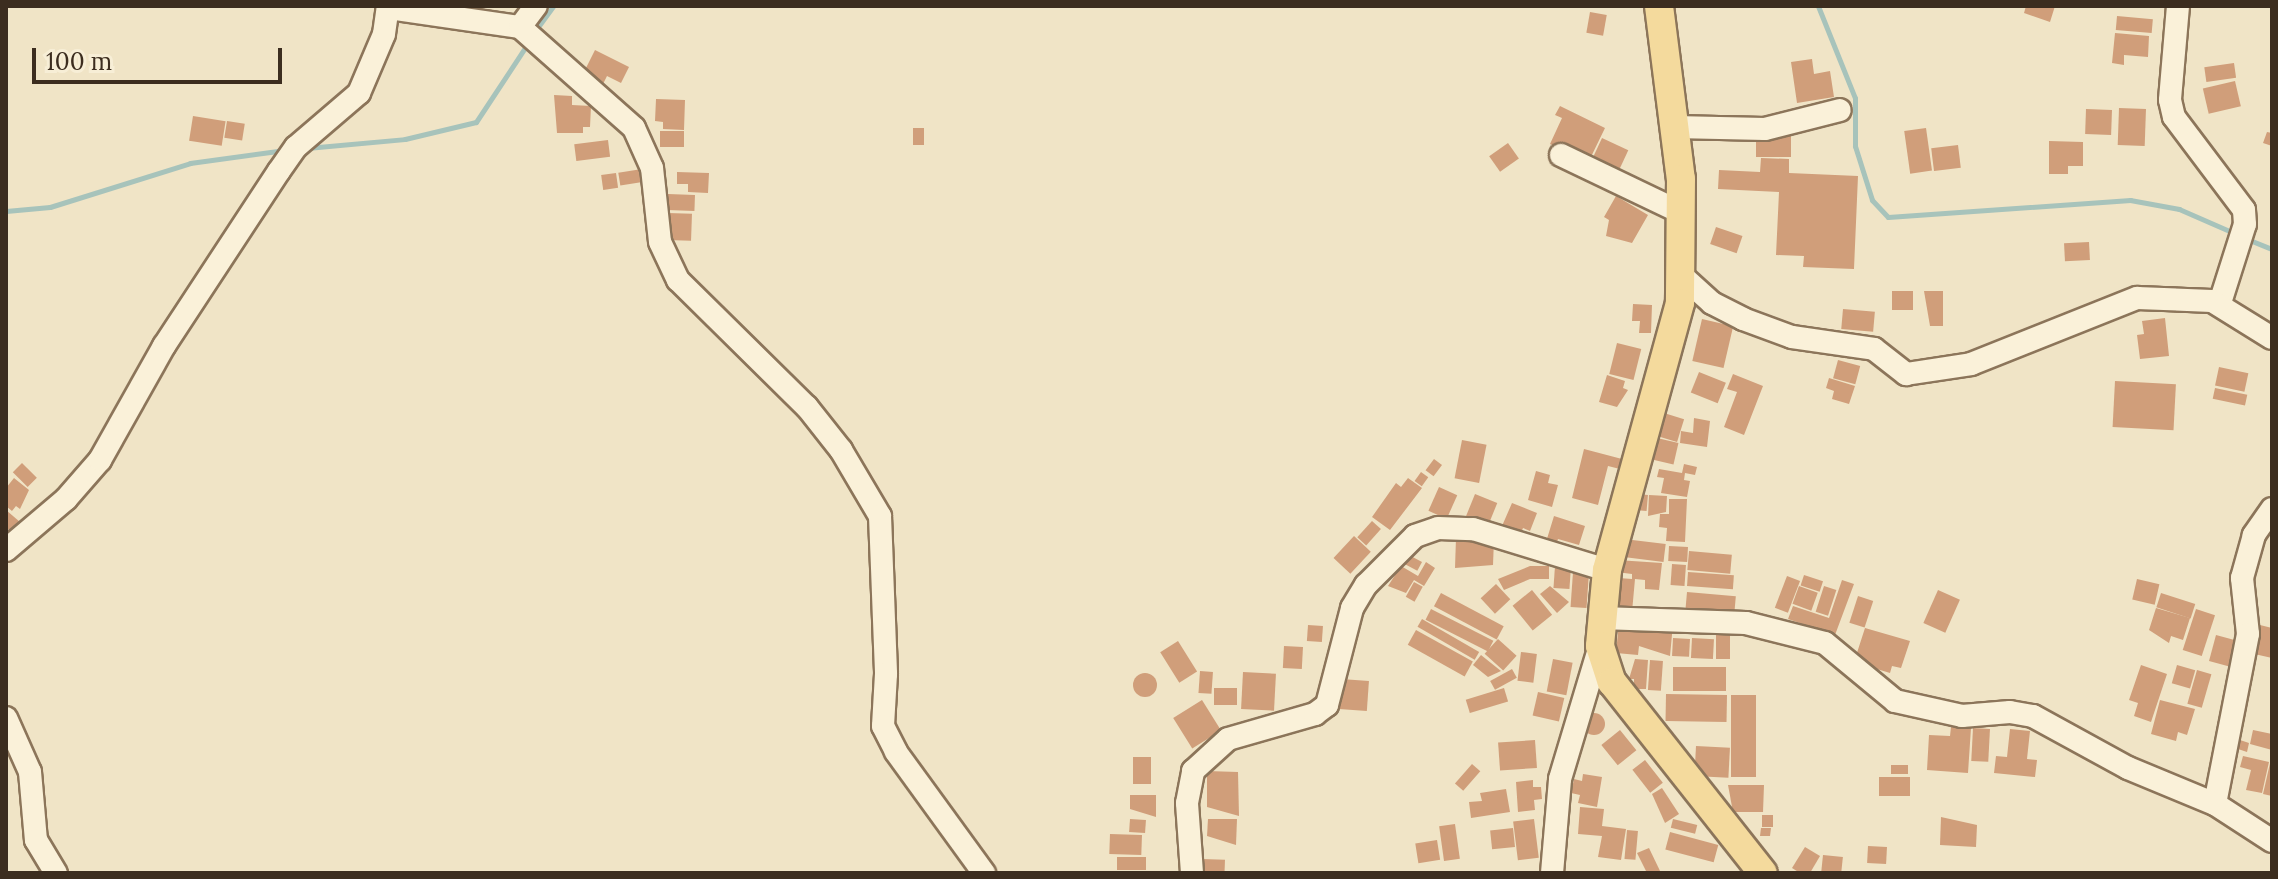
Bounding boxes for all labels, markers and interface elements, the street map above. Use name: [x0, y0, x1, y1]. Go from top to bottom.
scale bar: [36, 32, 286, 82]
text: 100 m: [46, 46, 112, 77]

